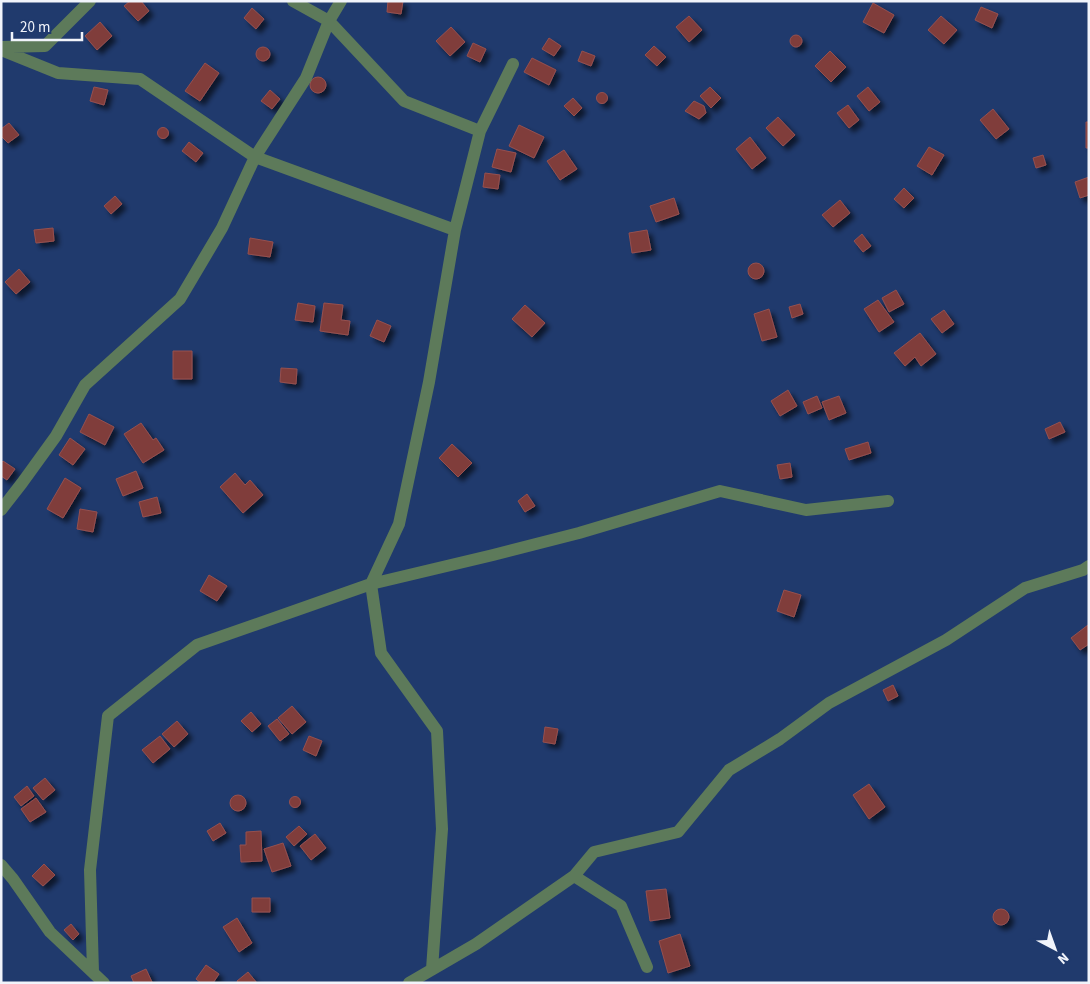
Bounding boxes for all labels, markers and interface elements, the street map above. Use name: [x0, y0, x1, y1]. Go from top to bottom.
scale bar: [12, 10, 82, 42]
text: 20 m: [20, 17, 50, 38]
north arrow: [1030, 924, 1080, 974]
text: N: [1053, 947, 1073, 969]

